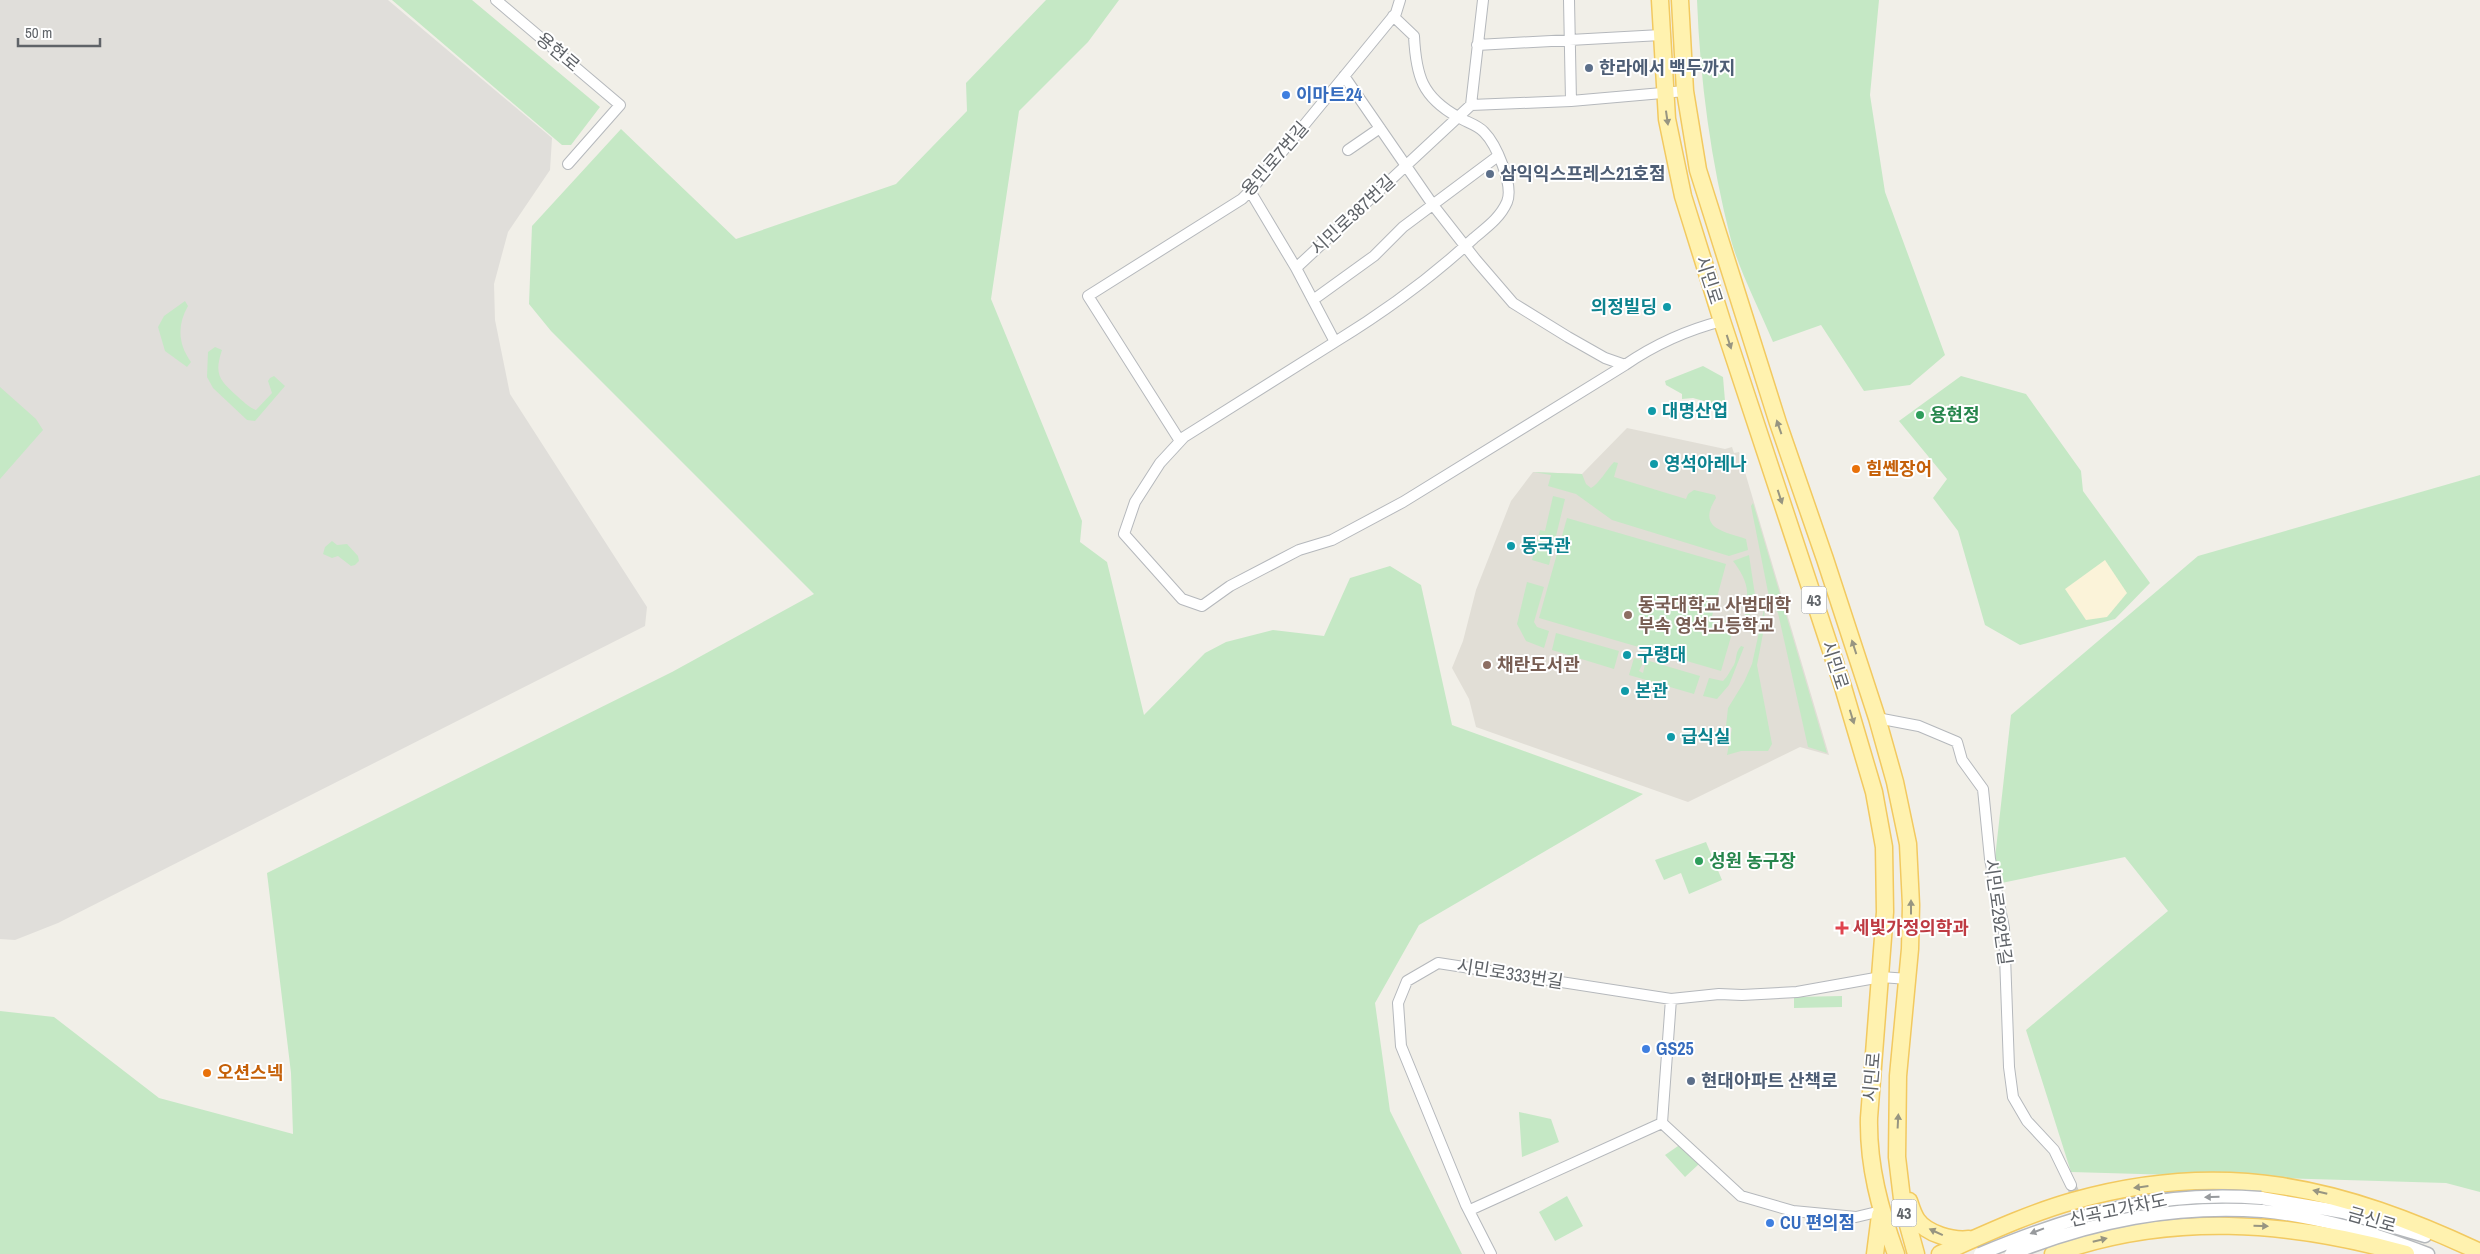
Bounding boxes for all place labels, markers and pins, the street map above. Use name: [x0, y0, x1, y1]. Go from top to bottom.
place label: 한라에서 백두까지: [1599, 55, 1736, 80]
marker: 한라에서 백두까지: [1583, 62, 1595, 74]
place label: 이마트24: [1296, 82, 1363, 107]
marker: 이마트24: [1280, 89, 1292, 101]
place label: 삼익익스프레스21호점: [1500, 161, 1665, 186]
marker: 삼익익스프레스21호점: [1484, 168, 1496, 180]
place label: 의정빌딩: [1591, 294, 1657, 319]
marker: 의정빌딩: [1661, 301, 1673, 313]
place label: 대명산업: [1662, 398, 1728, 423]
place label: 용현정: [1930, 402, 1980, 427]
marker: 대명산업: [1646, 405, 1658, 417]
marker: 용현정: [1914, 409, 1926, 421]
place label: 영석아레나: [1664, 451, 1747, 476]
place label: 힘쎈장어: [1866, 456, 1932, 481]
marker: 영석아레나: [1648, 458, 1660, 470]
marker: 힘쎈장어: [1850, 463, 1862, 475]
place label: 동국관: [1521, 533, 1571, 558]
marker: 동국관: [1505, 540, 1517, 552]
place label: 동국대학교 사범대학 부속 영석고등학교: [1638, 592, 1792, 638]
marker: 동국대학교 사범대학 부속 영석고등학교: [1622, 609, 1634, 621]
place label: 구령대: [1637, 642, 1687, 667]
marker: 구령대: [1621, 649, 1633, 661]
place label: 채란도서관: [1497, 652, 1580, 677]
marker: 채란도서관: [1481, 659, 1493, 671]
place label: 본관: [1635, 678, 1669, 703]
marker: 본관: [1619, 685, 1631, 697]
place label: 급식실: [1681, 724, 1731, 749]
marker: 급식실: [1665, 731, 1677, 743]
place label: 성원 농구장: [1709, 848, 1796, 873]
marker: 성원 농구장: [1693, 855, 1705, 867]
place label: 세빛가정의학과: [1853, 915, 1969, 940]
marker: 세빛가정의학과: [1835, 921, 1849, 935]
place label: GS25: [1656, 1036, 1694, 1061]
marker: GS25: [1640, 1043, 1652, 1055]
place label: 오션스넥: [217, 1060, 283, 1085]
marker: 오션스넥: [201, 1067, 213, 1079]
place label: 현대아파트 산책로: [1701, 1068, 1838, 1093]
marker: 현대아파트 산책로: [1685, 1075, 1697, 1087]
place label: CU 편의점: [1780, 1210, 1855, 1235]
marker: CU 편의점: [1764, 1217, 1776, 1229]

